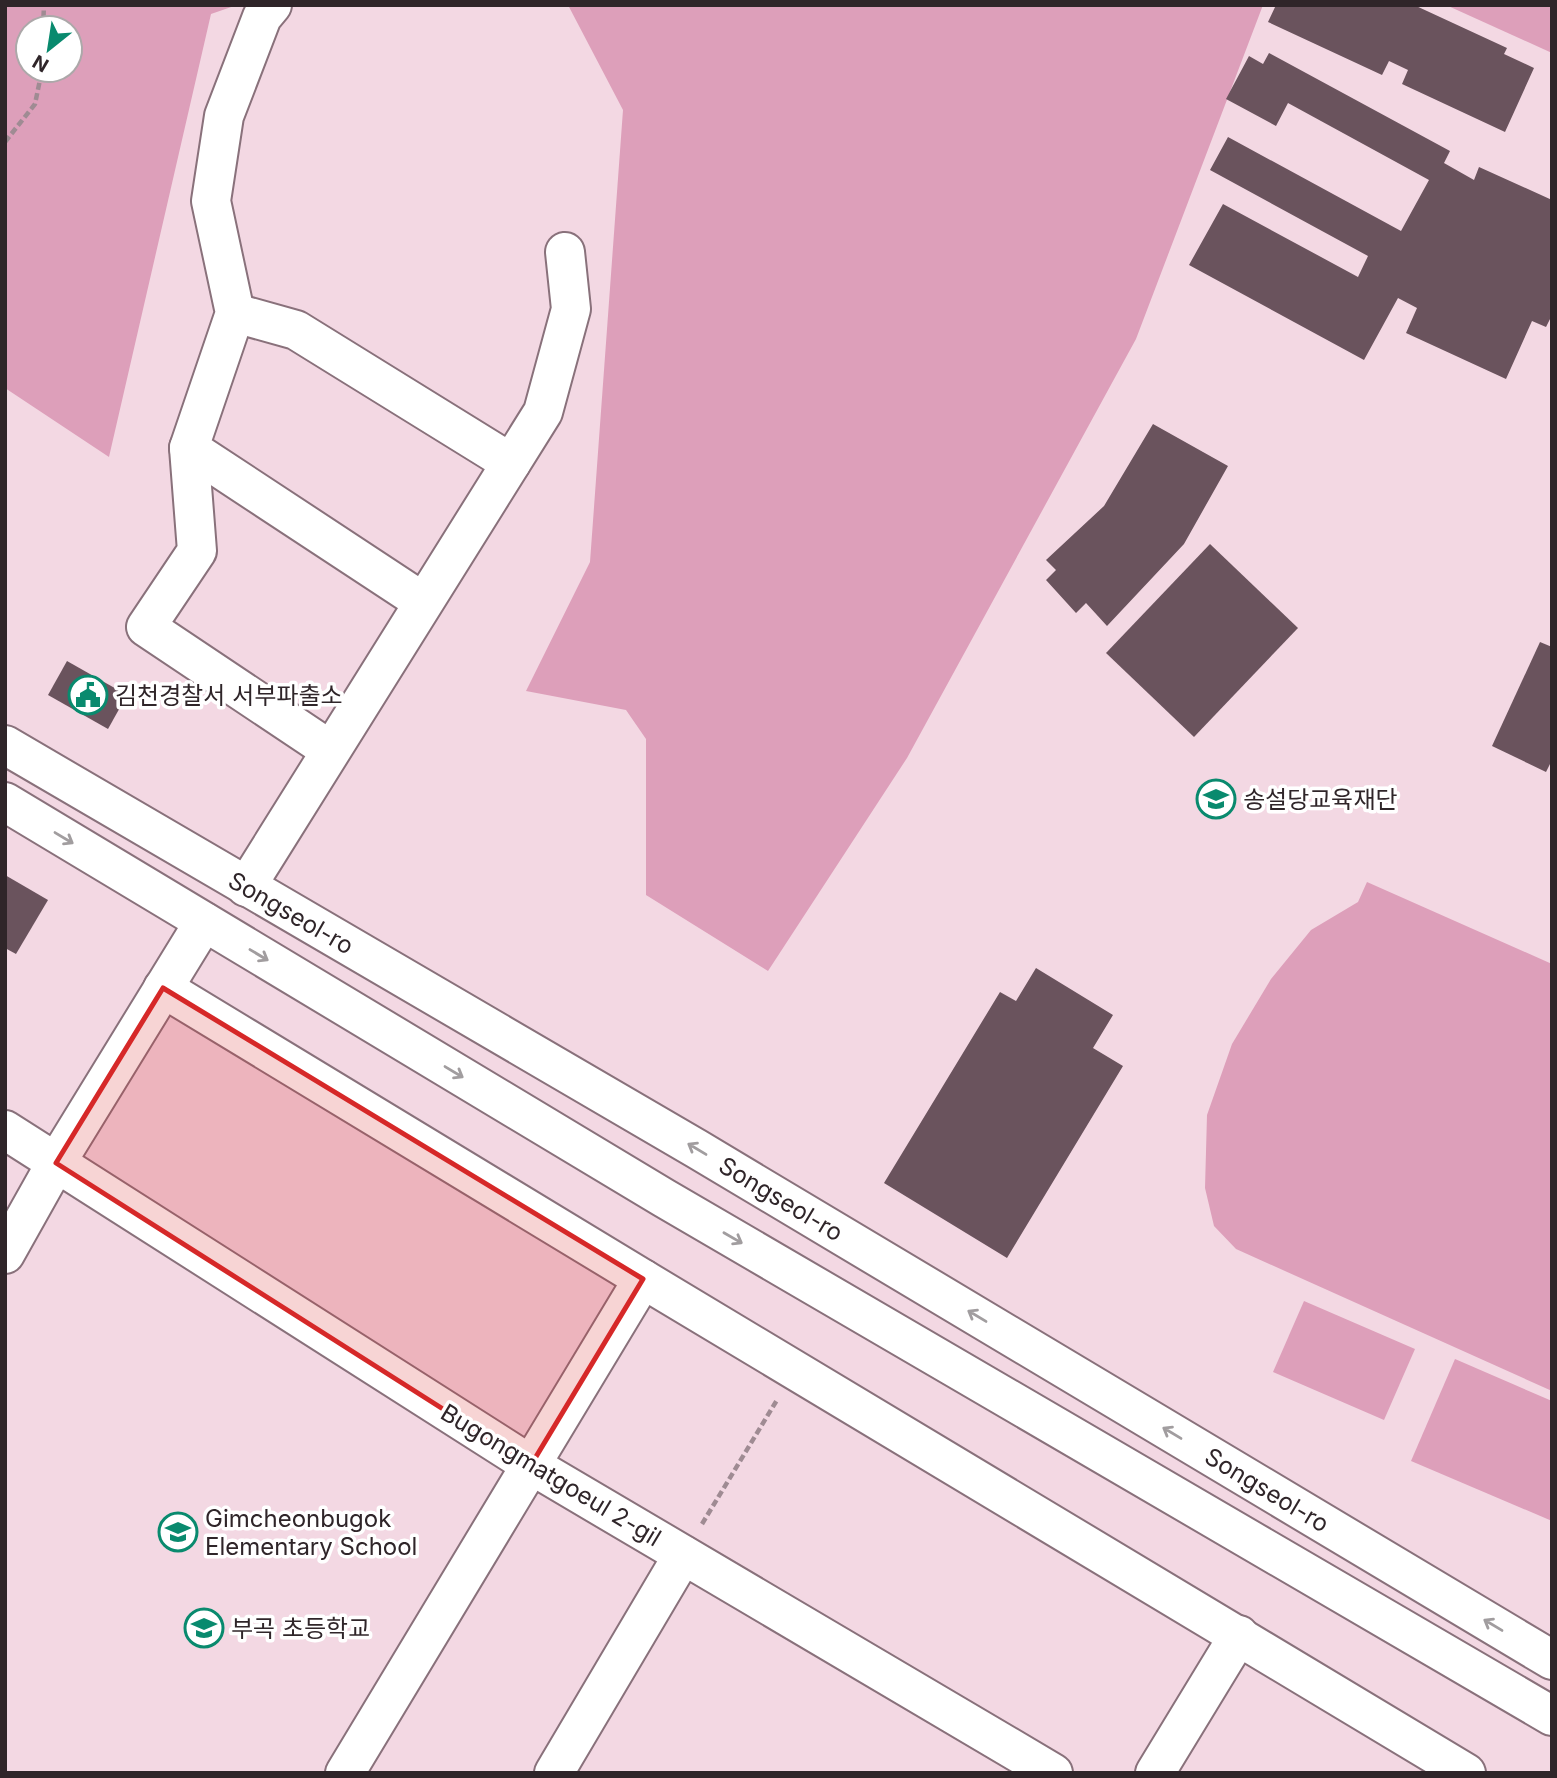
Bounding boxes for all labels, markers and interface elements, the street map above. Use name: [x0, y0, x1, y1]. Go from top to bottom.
north arrow: [14, 14, 84, 84]
text: N: [29, 50, 53, 77]
public building icon: 김천경찰서 서부파출소: [67, 674, 109, 716]
place label: 김천경찰서 서부파출소: [115, 681, 343, 710]
school or university icon: 송설당교육재단: [1195, 778, 1237, 820]
place label: 송설당교육재단: [1243, 785, 1398, 814]
one-way arrow: [53, 831, 73, 845]
street label: Songseol-ro: [223, 866, 359, 960]
one-way arrow: [248, 948, 268, 962]
one-way arrow: [443, 1065, 463, 1079]
one-way arrow: [688, 1142, 708, 1156]
street label: Songseol-ro: [714, 1151, 848, 1247]
one-way arrow: [723, 1232, 743, 1246]
one-way arrow: [967, 1309, 987, 1323]
street label: Bugongmatgoeul 2-gil: [436, 1398, 666, 1552]
one-way arrow: [1162, 1426, 1182, 1440]
street label: Songseol-ro: [1200, 1442, 1334, 1538]
place label: Gimcheonbugok Elementary School: [205, 1504, 417, 1561]
school or university icon: Gimcheonbugok Elementary School: [157, 1511, 199, 1553]
school or university icon: 부곡 초등학교: [183, 1607, 225, 1649]
place label: 부곡 초등학교: [231, 1614, 370, 1643]
one-way arrow: [1484, 1618, 1504, 1632]

